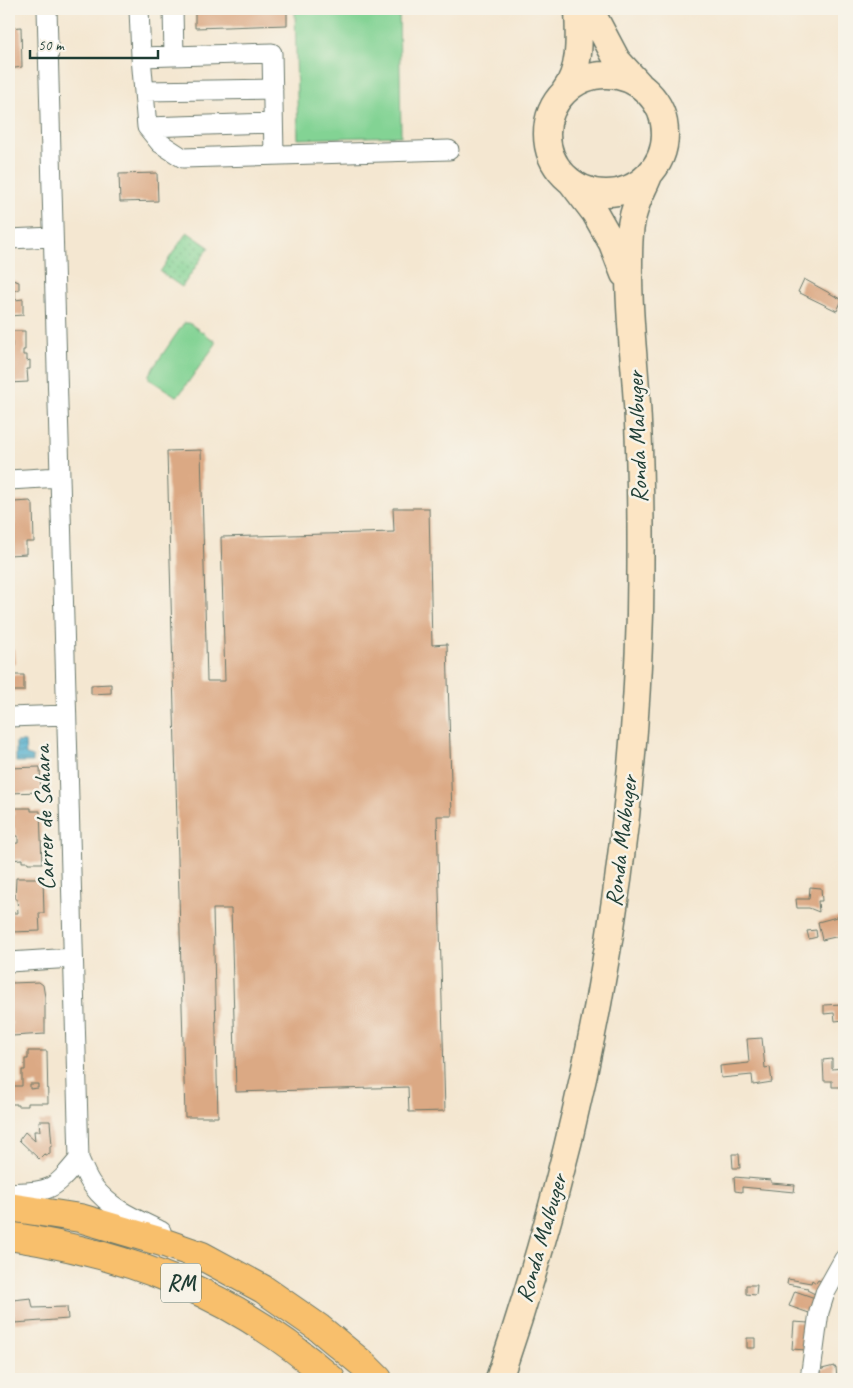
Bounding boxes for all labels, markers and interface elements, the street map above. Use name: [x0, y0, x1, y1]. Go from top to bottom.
scale bar: [30, 28, 158, 60]
text: 50 m: [38, 36, 65, 55]
street label: Ronda Malbuger: [620, 368, 654, 503]
street label: Carrer de Sahara: [26, 743, 62, 891]
street label: Ronda Malbuger: [598, 771, 644, 908]
street label: Ronda Malbuger: [508, 1168, 574, 1306]
road number: RM: [161, 1264, 201, 1302]

